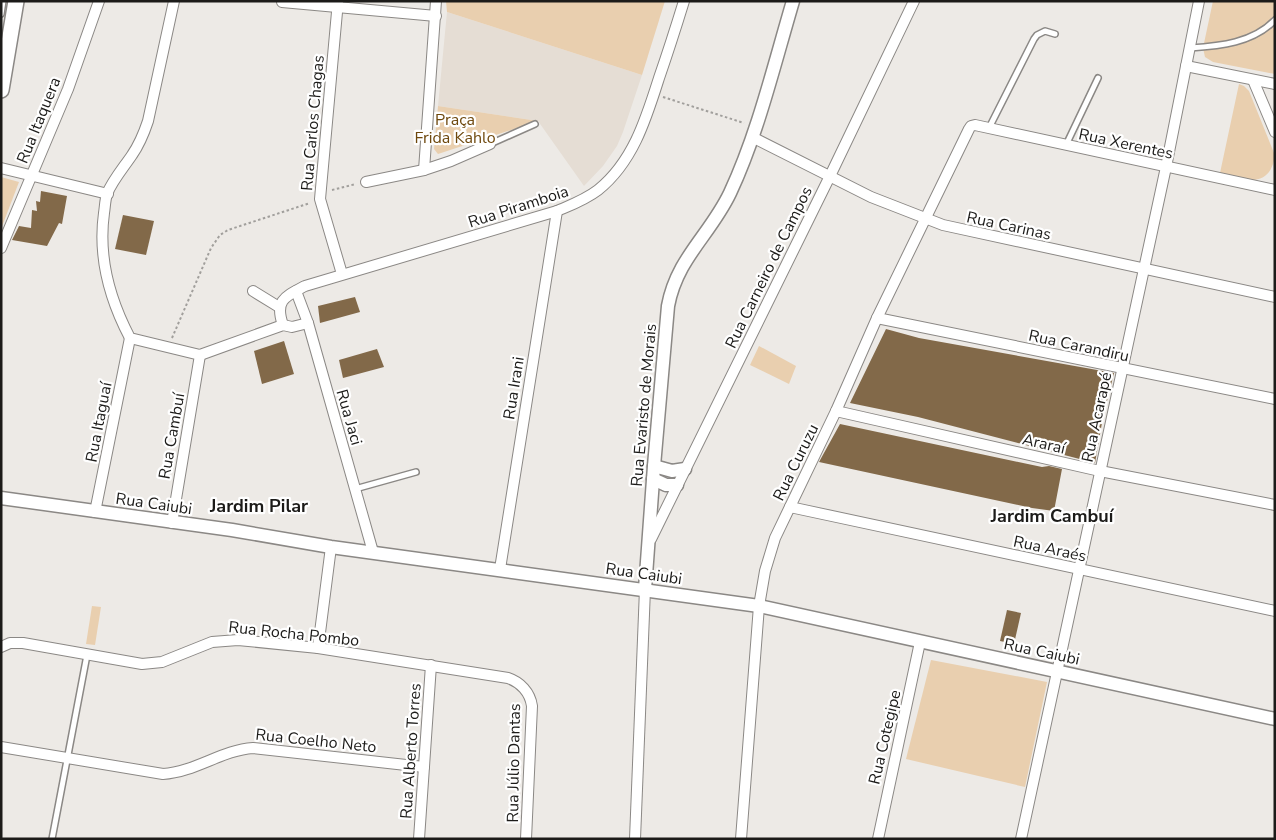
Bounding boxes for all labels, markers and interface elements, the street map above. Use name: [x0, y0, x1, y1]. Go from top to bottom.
street label: Rua Carlos Chagas: [296, 54, 330, 192]
street label: Rua Itaquera: [12, 74, 66, 167]
park label: Praça Frida Kahlo: [414, 109, 496, 149]
street label: Rua Xerentes: [1077, 123, 1175, 165]
street label: Rua Piramboia: [465, 180, 571, 234]
street label: Rua Carneiro de Campos: [720, 183, 818, 352]
street label: Rua Carinas: [964, 206, 1053, 246]
street label: Rua Evaristo de Morais: [626, 323, 662, 488]
street label: Rua Carandiru: [1027, 325, 1131, 367]
street label: Rua Irani: [498, 355, 530, 421]
street label: Rua Acarapé: [1077, 370, 1117, 464]
street label: Rua Itaguaí: [80, 379, 118, 464]
street label: Rua Jaci: [331, 387, 367, 448]
street label: Rua Cambuí: [154, 390, 191, 481]
street label: Rua Curuzu: [768, 420, 824, 505]
street label: Araraí: [1020, 428, 1069, 460]
street label: Rua Caiubi: [114, 488, 194, 520]
district label: Jardim Pilar: [209, 494, 308, 518]
district label: Jardim Cambuí: [990, 504, 1115, 528]
street label: Rua Araés: [1011, 530, 1088, 567]
street label: Rua Caiubi: [604, 558, 684, 590]
street label: Rua Rocha Pombo: [227, 616, 360, 652]
street label: Rua Caiubi: [1002, 633, 1082, 671]
street label: Rua Alberto Torres: [395, 682, 427, 820]
street label: Rua Cotegipe: [863, 688, 907, 787]
street label: Rua Júlio Dantas: [502, 703, 526, 823]
street label: Rua Coelho Neto: [254, 724, 378, 758]

